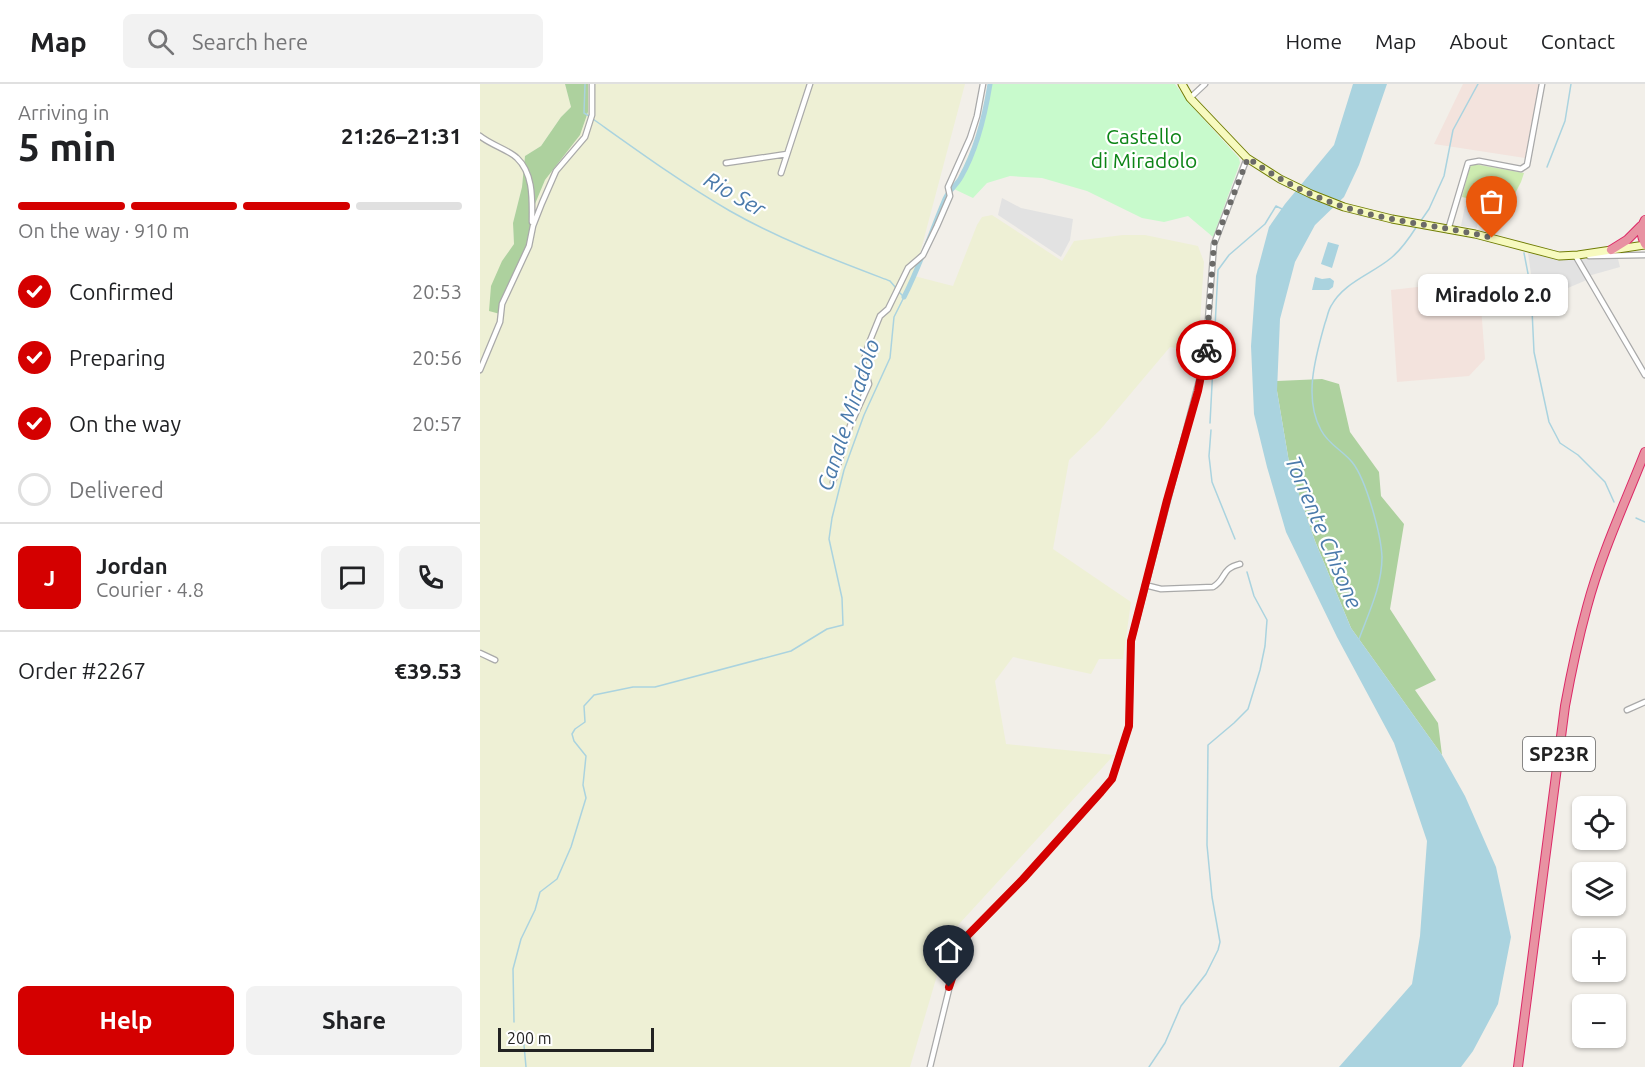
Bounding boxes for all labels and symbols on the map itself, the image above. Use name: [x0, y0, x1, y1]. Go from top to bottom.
park label: Castello di Miradolo: [1091, 124, 1197, 172]
water label: Rio Ser: [700, 166, 771, 221]
pin: [1466, 176, 1517, 238]
callout: Miradolo 2.0: [1417, 274, 1567, 316]
courier: [1176, 320, 1236, 380]
water label: Canale Miradolo: [811, 336, 884, 494]
water label: Torrente Chisone: [1281, 452, 1368, 612]
road number: SP23R: [1523, 737, 1595, 771]
pin: [923, 925, 974, 987]
scale bar: [498, 1025, 654, 1052]

